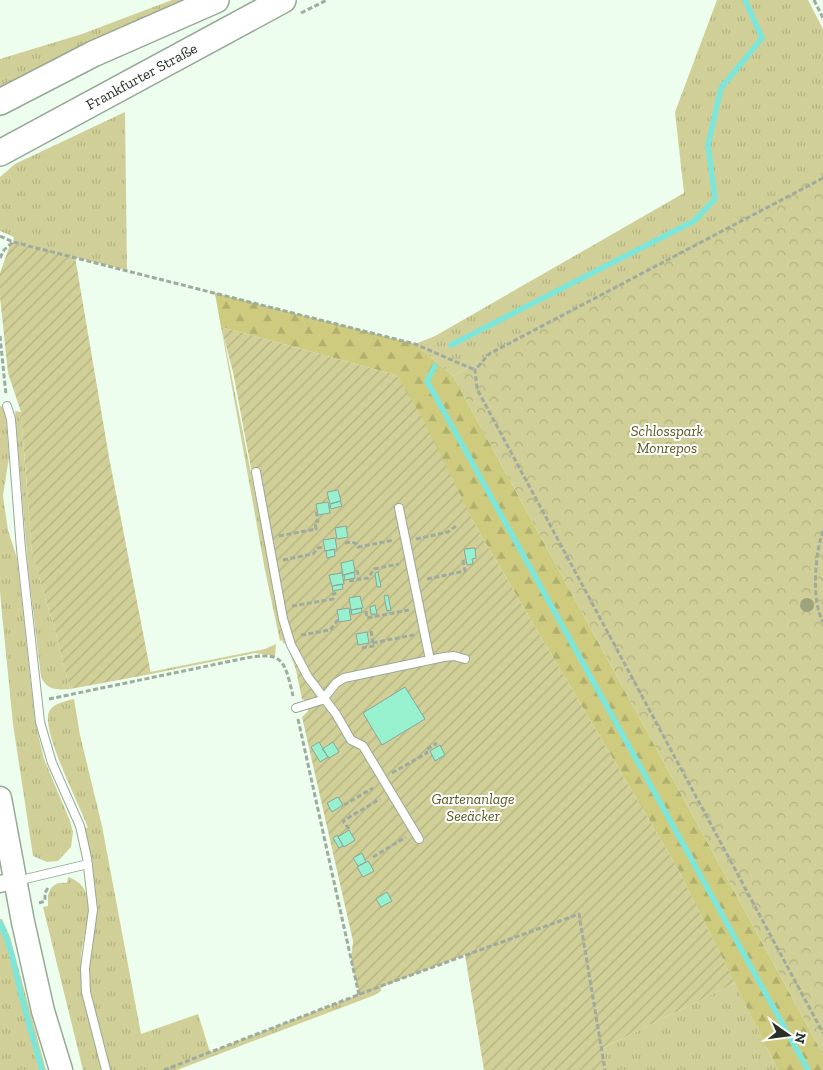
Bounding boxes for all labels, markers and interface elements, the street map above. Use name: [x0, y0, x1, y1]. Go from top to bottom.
street label: Frankfurter Straße: [83, 39, 200, 114]
park label: Schlosspark Monrepos: [631, 422, 704, 457]
park label: Gartenanlage Seeäcker: [431, 790, 515, 825]
north arrow: [763, 1010, 813, 1060]
text: N: [791, 1031, 810, 1046]

